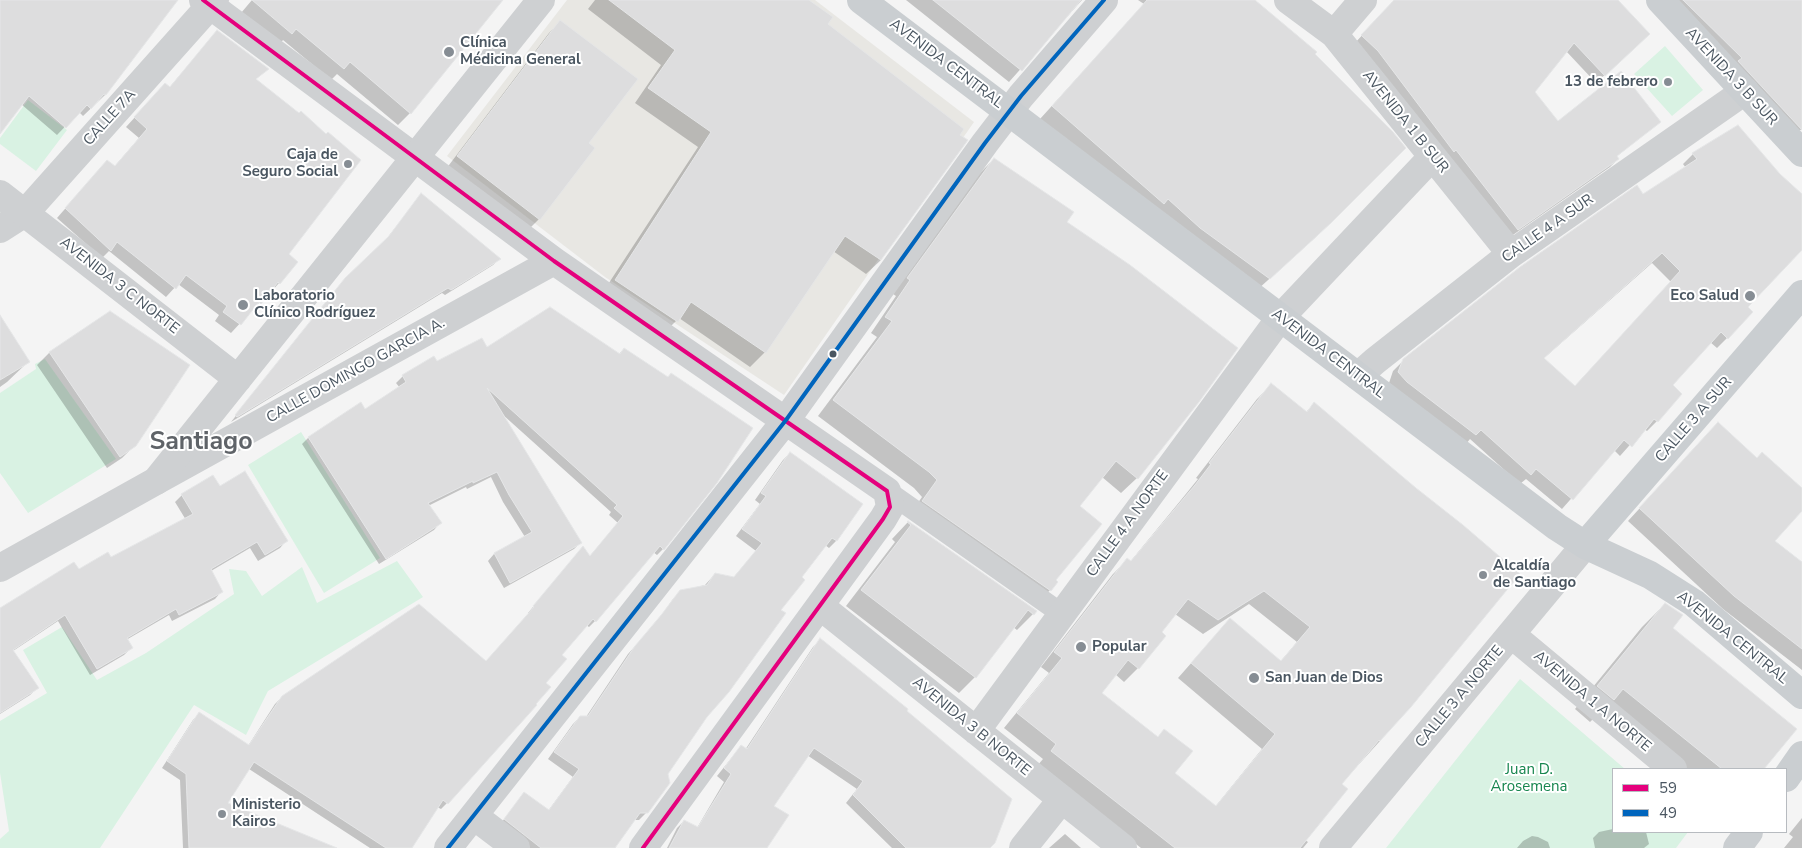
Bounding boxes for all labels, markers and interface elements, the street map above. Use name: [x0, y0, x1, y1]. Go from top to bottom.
street label: AVENIDA CENTRAL: [886, 15, 1006, 113]
street label: AVENIDA 3 B SUR: [1681, 24, 1781, 130]
place label: Clínica Médicina General: [460, 34, 581, 69]
marker: Clínica Médicina General: [442, 45, 456, 59]
street label: AVENIDA 1 B SUR: [1358, 67, 1452, 177]
place label: 13 de febrero: [1564, 73, 1658, 91]
marker: 13 de febrero: [1662, 76, 1674, 88]
street label: CALLE 7A: [80, 86, 140, 150]
place label: Caja de Seguro Social: [242, 146, 338, 181]
marker: Caja de Seguro Social: [342, 158, 354, 170]
street label: CALLE 4 A SUR: [1499, 191, 1597, 267]
street label: AVENIDA 3 C NORTE: [56, 234, 182, 338]
place label: Laboratorio Clínico Rodríguez: [254, 287, 375, 322]
place label: Eco Salud: [1670, 287, 1739, 305]
marker: Eco Salud: [1743, 289, 1757, 303]
marker: Laboratorio Clínico Rodríguez: [236, 298, 250, 312]
street label: AVENIDA CENTRAL: [1268, 305, 1388, 403]
street label: CALLE DOMINGO GARCIA A.: [264, 314, 448, 428]
unlabelled marker: [828, 349, 838, 359]
street label: CALLE 3 A SUR: [1652, 374, 1736, 466]
district label: Santiago: [149, 428, 253, 458]
street label: CALLE 4 A NORTE: [1083, 467, 1173, 581]
place label: Alcaldía de Santiago: [1493, 557, 1576, 592]
marker: Alcaldía de Santiago: [1477, 569, 1489, 581]
street label: AVENIDA CENTRAL: [1673, 588, 1791, 688]
place label: Popular: [1092, 638, 1147, 656]
marker: Popular: [1074, 640, 1088, 654]
street label: CALLE 3 A NORTE: [1412, 642, 1508, 752]
street label: AVENIDA 1 A NORTE: [1530, 648, 1654, 756]
place label: San Juan de Dios: [1265, 669, 1383, 687]
marker: San Juan de Dios: [1247, 671, 1261, 685]
street label: AVENIDA 3 B NORTE: [908, 674, 1034, 780]
park label: Juan D. Arosemena: [1490, 761, 1568, 796]
legend: [1612, 768, 1787, 833]
text: 59: [1659, 778, 1677, 798]
place label: Ministerio Kairos: [232, 796, 301, 831]
text: 49: [1659, 803, 1677, 823]
marker: Ministerio Kairos: [216, 808, 228, 820]

